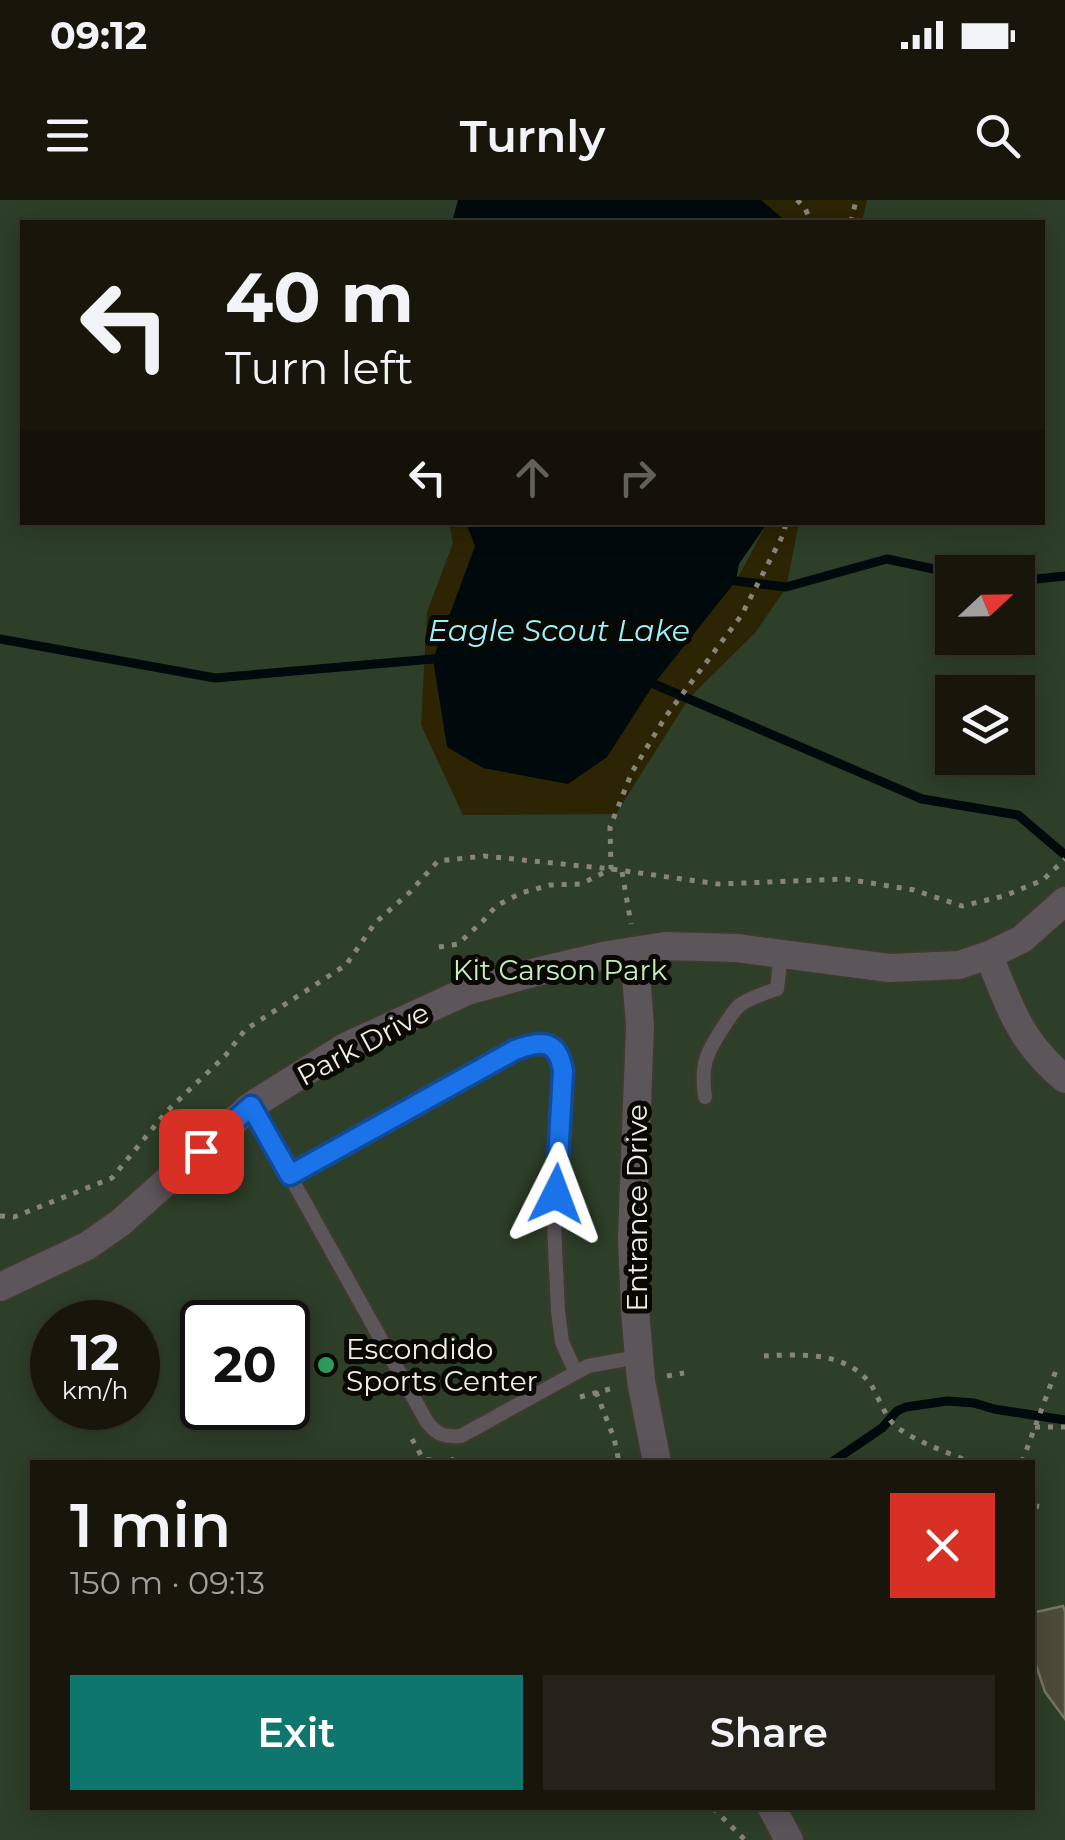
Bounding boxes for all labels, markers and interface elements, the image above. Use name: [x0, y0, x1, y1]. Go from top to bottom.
text: 09:12: [50, 12, 147, 59]
icon: menu: [40, 108, 95, 163]
text: Turnly: [460, 108, 605, 163]
icon: search: [970, 108, 1025, 163]
text: 40 m: [225, 254, 414, 340]
icon: left: [60, 260, 190, 390]
text: Turn left: [225, 340, 413, 395]
icon: left: [400, 450, 455, 505]
icon: ahead: [505, 450, 560, 505]
icon: right: [610, 450, 665, 505]
north arrow: [935, 555, 1035, 655]
map controls: [935, 555, 1035, 775]
water label: Eagle Scout Lake: [428, 612, 690, 649]
button: layers: [935, 675, 1035, 775]
park label: Kit Carson Park: [453, 953, 668, 987]
street label: Park Drive: [291, 995, 435, 1093]
street label: Entrance Drive: [620, 1104, 654, 1312]
pin: [159, 1109, 244, 1194]
icon: arrive: [174, 1124, 229, 1179]
position arrow: [504, 1142, 608, 1246]
speed limit sign: 20: [180, 1300, 310, 1430]
text: 12: [70, 1322, 120, 1383]
place label: Escondido Sports Center: [346, 1332, 538, 1398]
marker: Escondido Sports Center: [315, 1354, 337, 1376]
text: km/h: [62, 1375, 128, 1405]
text: 1 min: [70, 1489, 231, 1562]
button: close: [890, 1493, 995, 1598]
text: 150 m · 09:13: [70, 1563, 265, 1602]
button: Exit: [70, 1675, 523, 1790]
button: Share: [543, 1675, 995, 1790]

